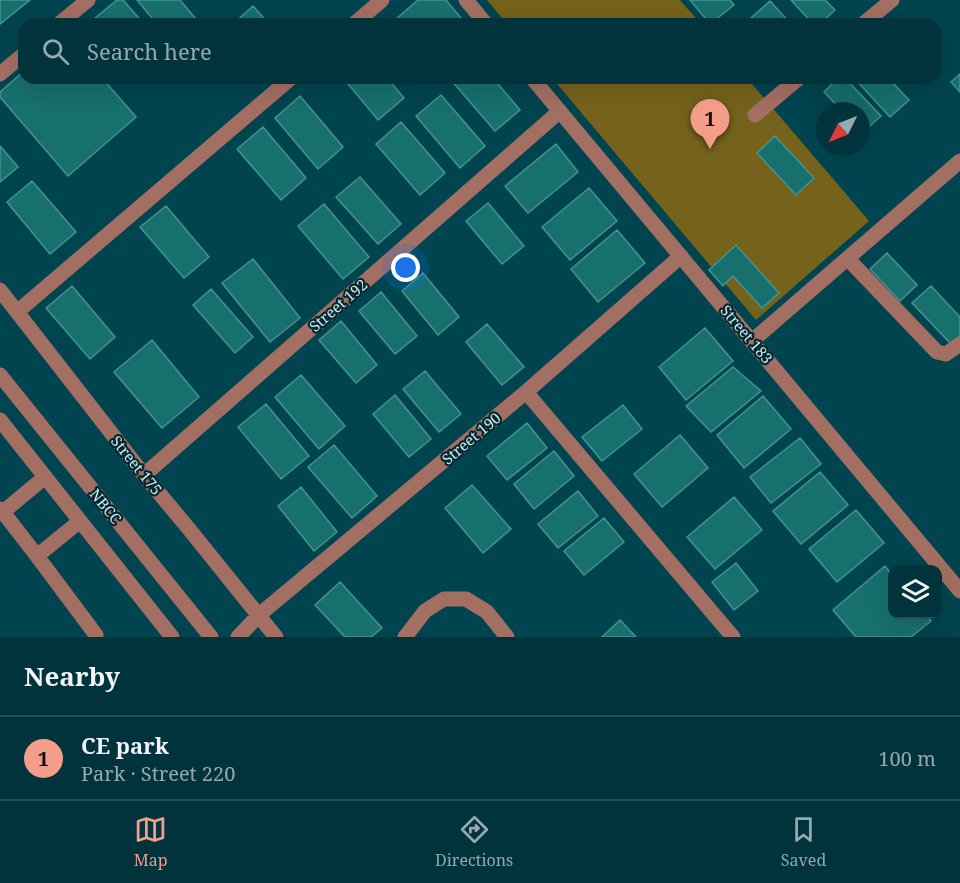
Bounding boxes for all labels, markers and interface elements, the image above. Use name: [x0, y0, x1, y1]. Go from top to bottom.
search box: [18, 18, 942, 84]
icon: search: [39, 35, 72, 68]
text: Search here: [87, 36, 212, 66]
pin: 1: [690, 100, 730, 149]
north arrow: [816, 102, 870, 156]
your location: [391, 253, 420, 282]
street label: Street 192: [305, 274, 371, 336]
street label: Street 183: [717, 300, 777, 368]
street label: Street 190: [437, 408, 505, 468]
street label: Street 175: [107, 431, 167, 499]
street label: NBCC: [86, 484, 126, 528]
map controls: [888, 565, 942, 619]
button: layers: [888, 565, 942, 619]
text: Nearby: [24, 658, 120, 694]
text: CE park: [81, 730, 169, 760]
text: 1: [38, 745, 49, 772]
text: 100 m: [878, 745, 936, 772]
text: Park · Street 220: [81, 760, 235, 787]
tab: Map: [134, 813, 168, 871]
tab: Directions: [435, 813, 513, 871]
tab: Saved: [781, 813, 826, 871]

